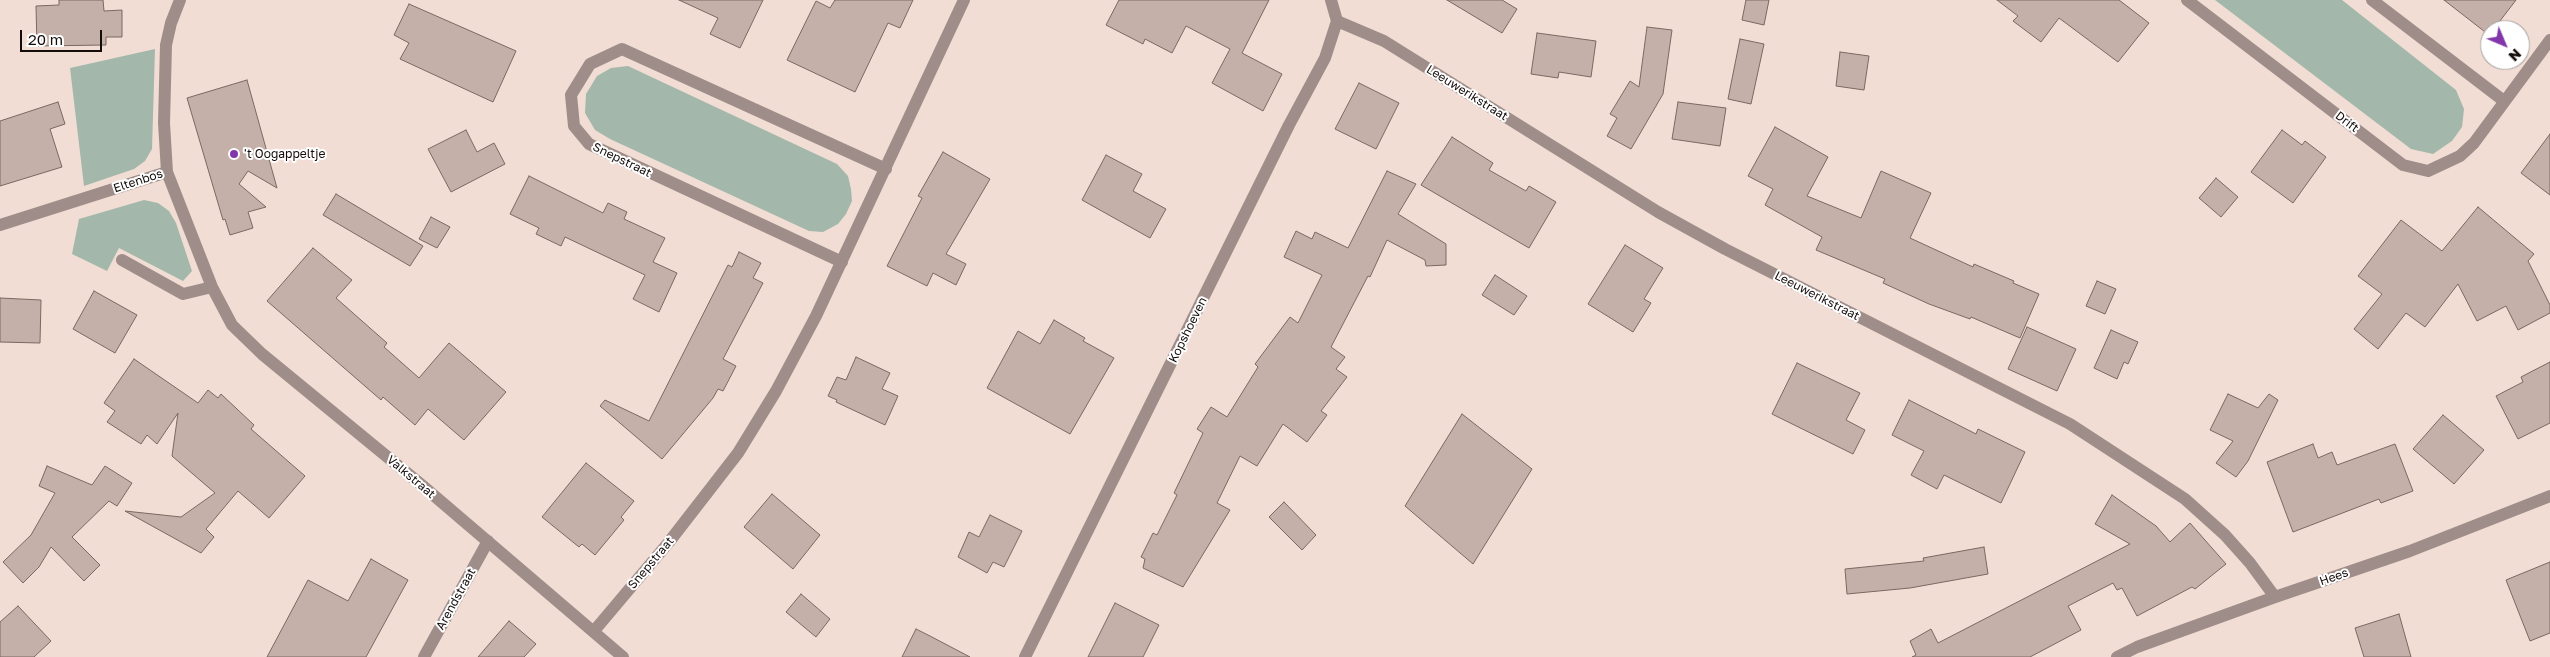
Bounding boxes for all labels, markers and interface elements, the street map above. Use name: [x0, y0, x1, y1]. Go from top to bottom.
scale bar: [22, 20, 105, 52]
north arrow: [2480, 20, 2530, 70]
text: 20 m: [28, 30, 63, 48]
text: N: [2505, 45, 2525, 65]
street label: Leeuwerikstraat: [1424, 62, 1510, 124]
street label: Drift: [2332, 109, 2362, 135]
street label: Snepstraat: [590, 140, 654, 180]
place label: 't Oogappeltje: [244, 147, 325, 161]
marker: 't Oogappeltje: [228, 148, 240, 160]
street label: Eltenbos: [112, 166, 164, 196]
street label: Leeuwerikstraat: [1772, 268, 1862, 324]
street label: Kopshoeven: [1166, 295, 1210, 365]
street label: Valkstraat: [384, 453, 438, 501]
street label: Snepstraat: [625, 534, 677, 592]
street label: Hees: [2318, 565, 2350, 589]
street label: Arendstraat: [433, 566, 479, 632]

